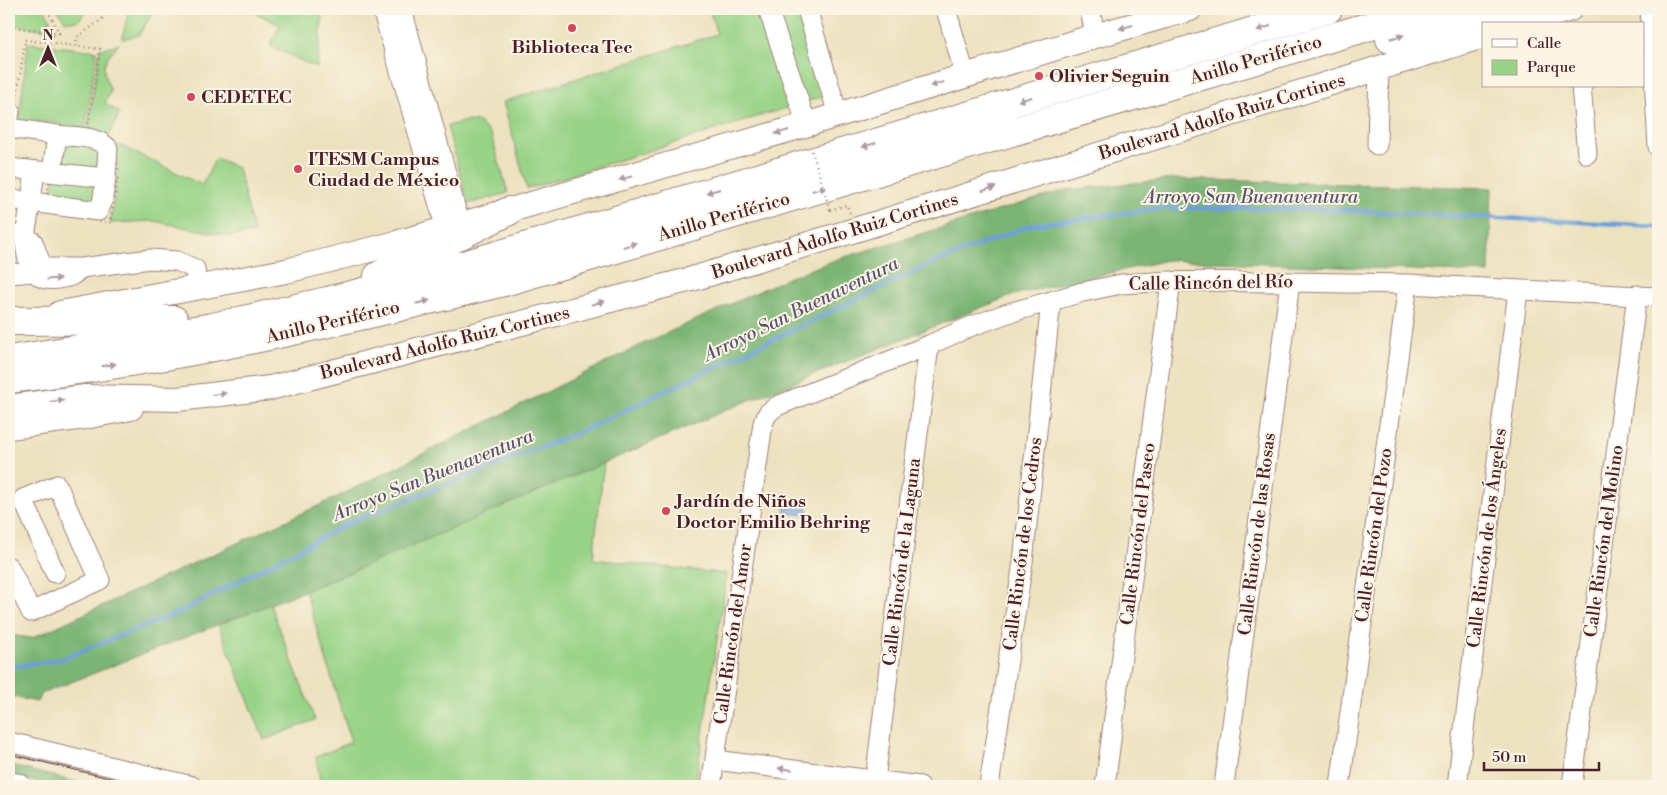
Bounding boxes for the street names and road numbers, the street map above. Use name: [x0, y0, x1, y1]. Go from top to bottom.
street label: Anillo Periférico: [1186, 30, 1325, 90]
street label: Boulevard Adolfo Ruiz Cortines: [1095, 68, 1348, 166]
street label: Anillo Periférico: [654, 187, 793, 247]
street label: Boulevard Adolfo Ruiz Cortines: [708, 187, 961, 285]
street label: Calle Rincón del Río: [1129, 270, 1293, 296]
street label: Anillo Periférico: [263, 295, 402, 349]
street label: Boulevard Adolfo Ruiz Cortines: [317, 301, 572, 385]
street label: Calle Rincón de los Ángeles: [1462, 427, 1512, 649]
street label: Calle Rincón de las Rosas: [1233, 431, 1281, 637]
street label: Calle Rincón de los Cedros: [998, 436, 1048, 652]
street label: Calle Rincón del Paseo: [1115, 441, 1161, 627]
street label: Calle Rincón del Molino: [1579, 443, 1629, 639]
street label: Calle Rincón del Pozo: [1350, 446, 1398, 624]
street label: Calle Rincón de la Laguna: [878, 456, 926, 667]
street label: Calle Rincón del Amor: [709, 542, 757, 726]

